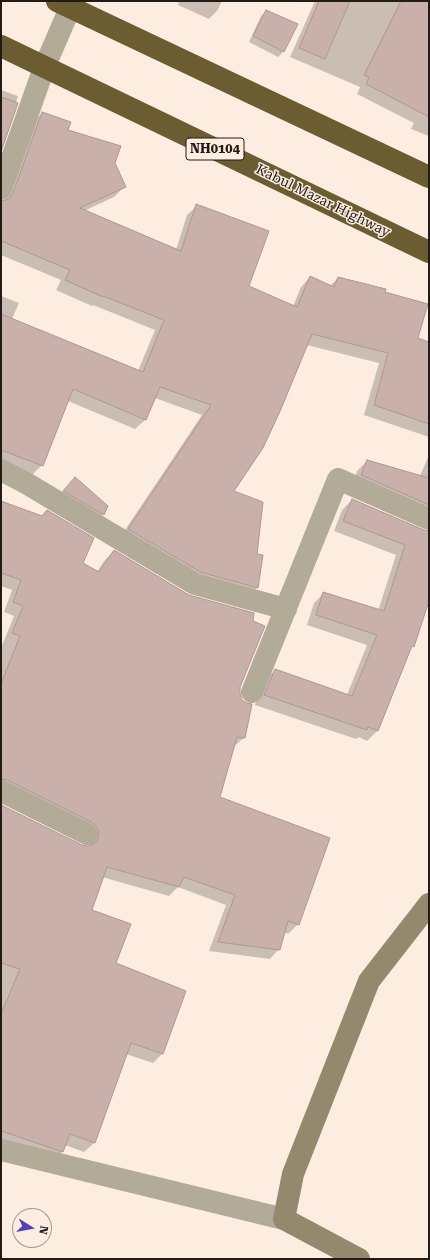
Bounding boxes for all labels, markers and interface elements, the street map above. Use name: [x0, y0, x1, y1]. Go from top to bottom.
road number: NH0104: [186, 138, 244, 160]
street label: Kabul Mazar Highway: [253, 161, 393, 241]
north arrow: [12, 1208, 52, 1248]
text: N: [36, 1225, 50, 1236]

